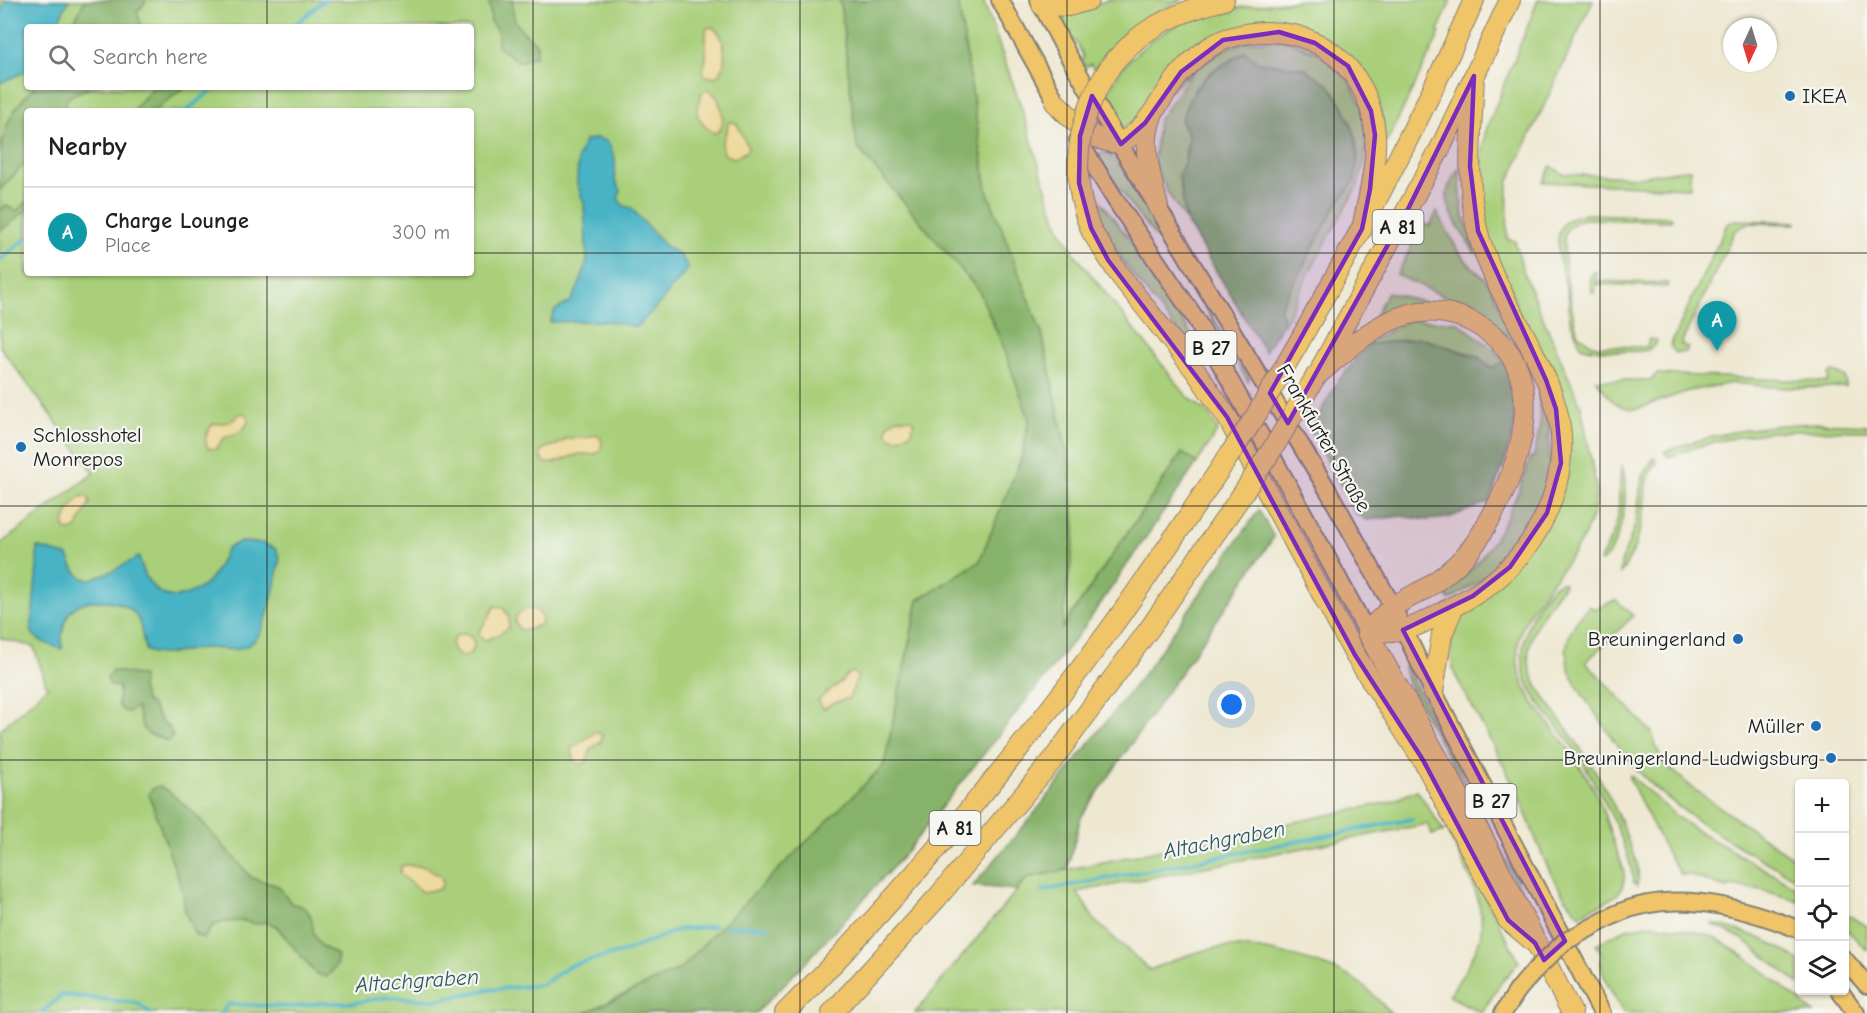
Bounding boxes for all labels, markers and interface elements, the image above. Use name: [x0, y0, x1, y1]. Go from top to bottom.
north arrow: [1723, 18, 1777, 72]
search box: [24, 24, 474, 90]
icon: search: [45, 41, 78, 74]
text: Search here: [93, 44, 208, 70]
place label: IKEA: [1802, 84, 1847, 108]
marker: IKEA: [1783, 89, 1797, 103]
text: Nearby: [48, 132, 127, 162]
text: Charge Lounge: [105, 208, 249, 234]
road number: A 81: [1372, 210, 1424, 244]
text: A: [62, 221, 73, 244]
text: 300 m: [392, 221, 450, 244]
text: Place: [105, 234, 151, 257]
pin: A: [1698, 302, 1736, 351]
road number: B 27: [1186, 331, 1236, 365]
street label: Frankfurter Straße: [1272, 360, 1376, 516]
place label: Schlosshotel Monrepos: [33, 423, 142, 471]
marker: Schlosshotel Monrepos: [14, 440, 28, 454]
place label: Breuningerland: [1588, 627, 1726, 651]
marker: Breuningerland: [1731, 632, 1745, 646]
your location: [1217, 690, 1246, 719]
place label: Müller: [1748, 714, 1805, 738]
marker: Müller: [1809, 719, 1823, 733]
place label: Breuningerland Ludwigsburg: [1564, 746, 1819, 770]
marker: Breuningerland Ludwigsburg: [1824, 751, 1838, 765]
map controls: [1795, 779, 1849, 995]
button: +: [1795, 779, 1849, 833]
road number: B 27: [1466, 784, 1516, 818]
road number: A 81: [930, 811, 980, 845]
water label: Altachgraben: [1160, 815, 1287, 865]
button: −: [1795, 833, 1849, 887]
button: locate: [1795, 887, 1849, 941]
button: layers: [1795, 941, 1849, 995]
water label: Altachgraben: [353, 964, 480, 998]

